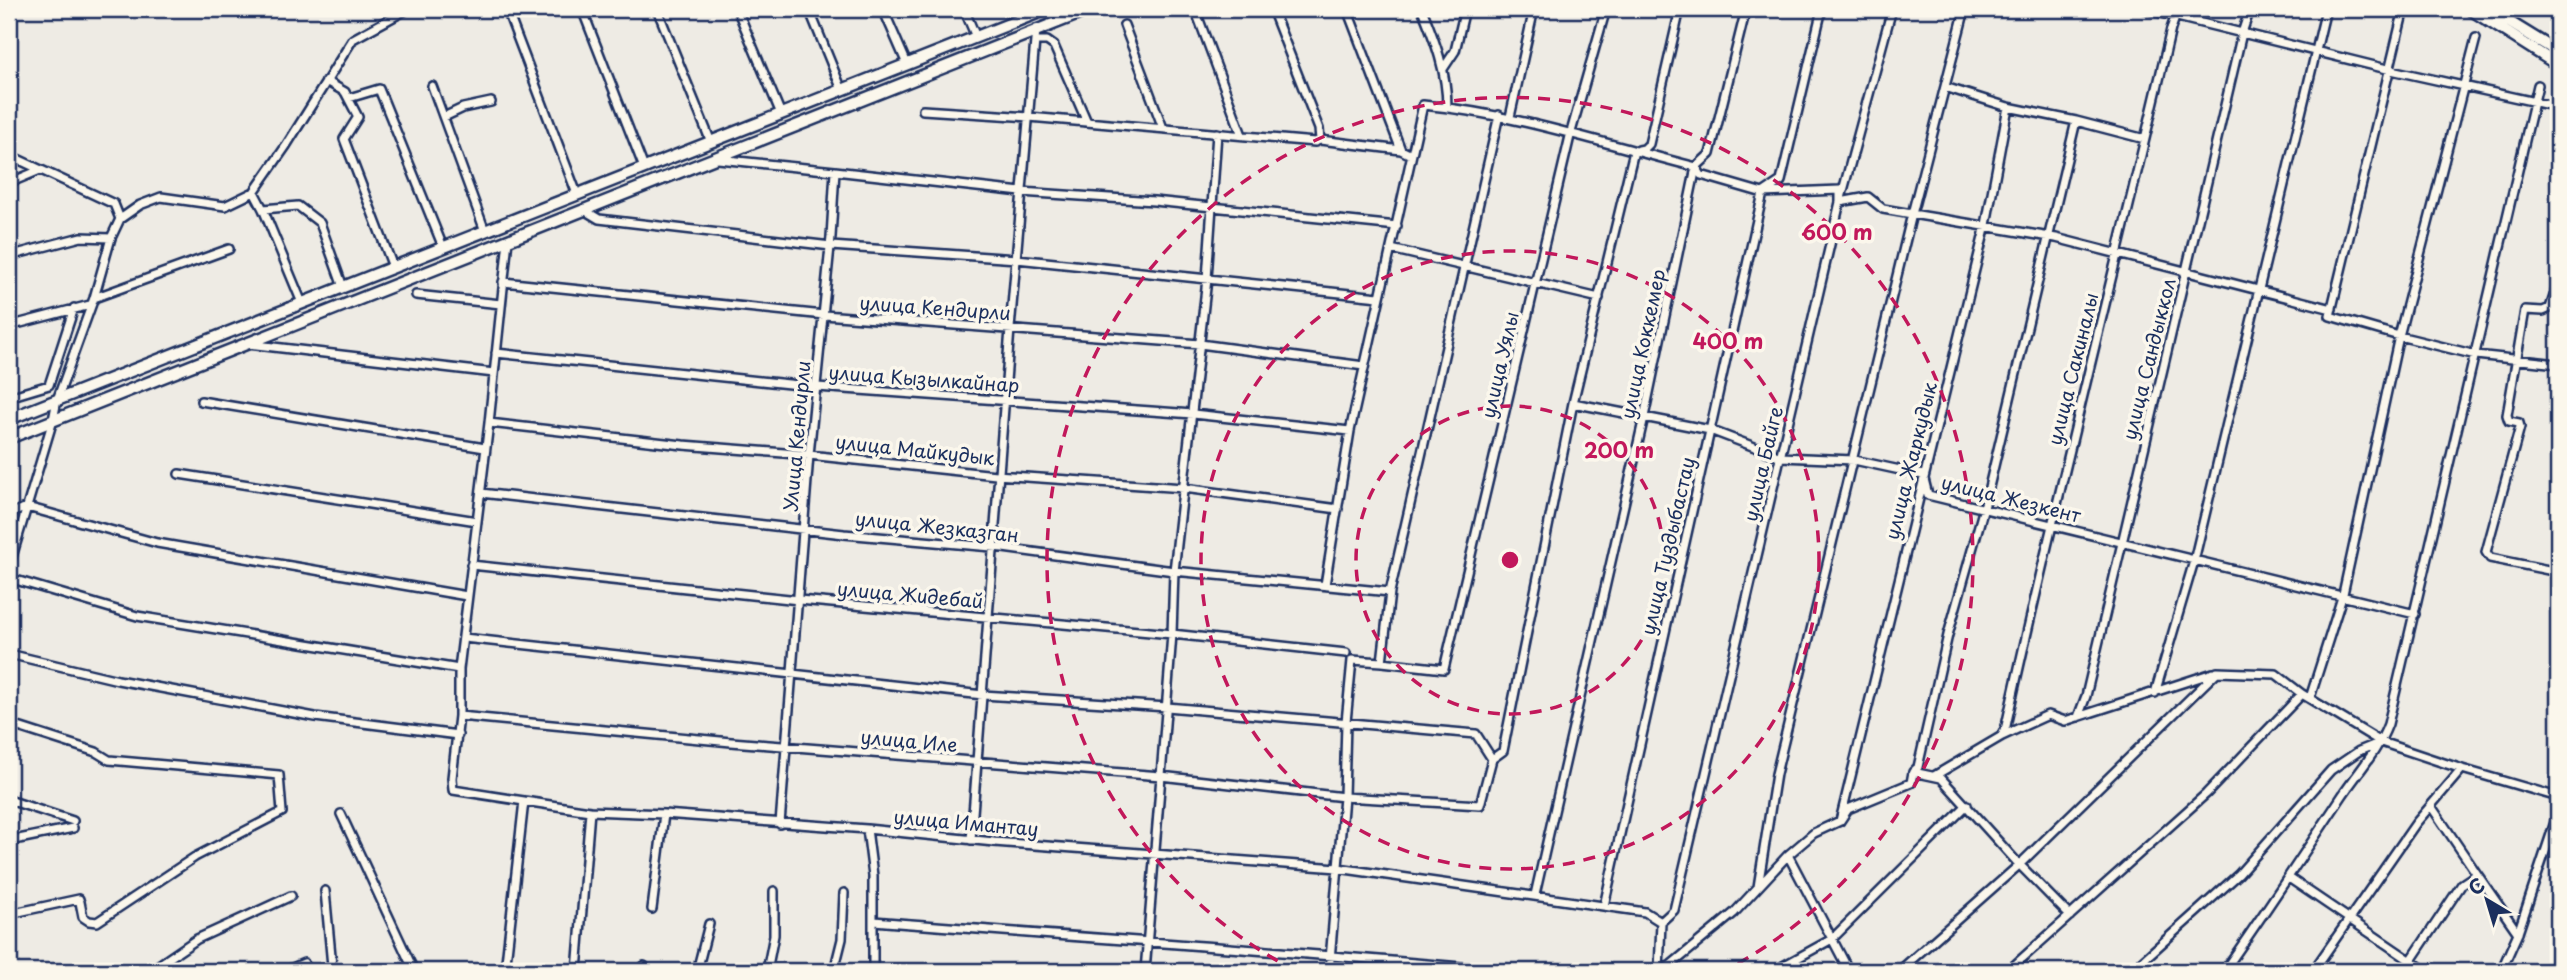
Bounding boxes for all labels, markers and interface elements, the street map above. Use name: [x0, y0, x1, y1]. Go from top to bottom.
text: 600 m: [1801, 215, 1873, 247]
street label: улица Коккемер: [1612, 266, 1672, 421]
street label: улица Сандыккол: [2114, 275, 2182, 443]
street label: улица Кендирли: [858, 288, 1012, 326]
street label: улица Сакиналы: [2040, 290, 2105, 448]
street label: улица Уялы: [1473, 309, 1525, 421]
text: 400 m: [1693, 324, 1763, 356]
street label: улица Кызылкайнар: [828, 357, 1021, 399]
street label: Улица Кендирли: [775, 359, 817, 513]
street label: улица Жаркудык: [1877, 378, 1943, 543]
street label: улица Байге: [1735, 404, 1789, 524]
street label: улица Майкудык: [834, 427, 997, 471]
text: 200 m: [1584, 433, 1654, 465]
street label: улица Туздыбастау: [1633, 454, 1701, 638]
street label: улица Жезкент: [1938, 467, 2085, 529]
street label: улица Жезказган: [854, 503, 1020, 549]
centre of rings: [1498, 548, 1522, 572]
street label: улица Жидебай: [836, 574, 984, 614]
street label: улица Иле: [859, 722, 959, 758]
street label: улица Имантау: [892, 802, 1040, 842]
north arrow: [2452, 864, 2522, 934]
text: С: [2462, 870, 2490, 901]

